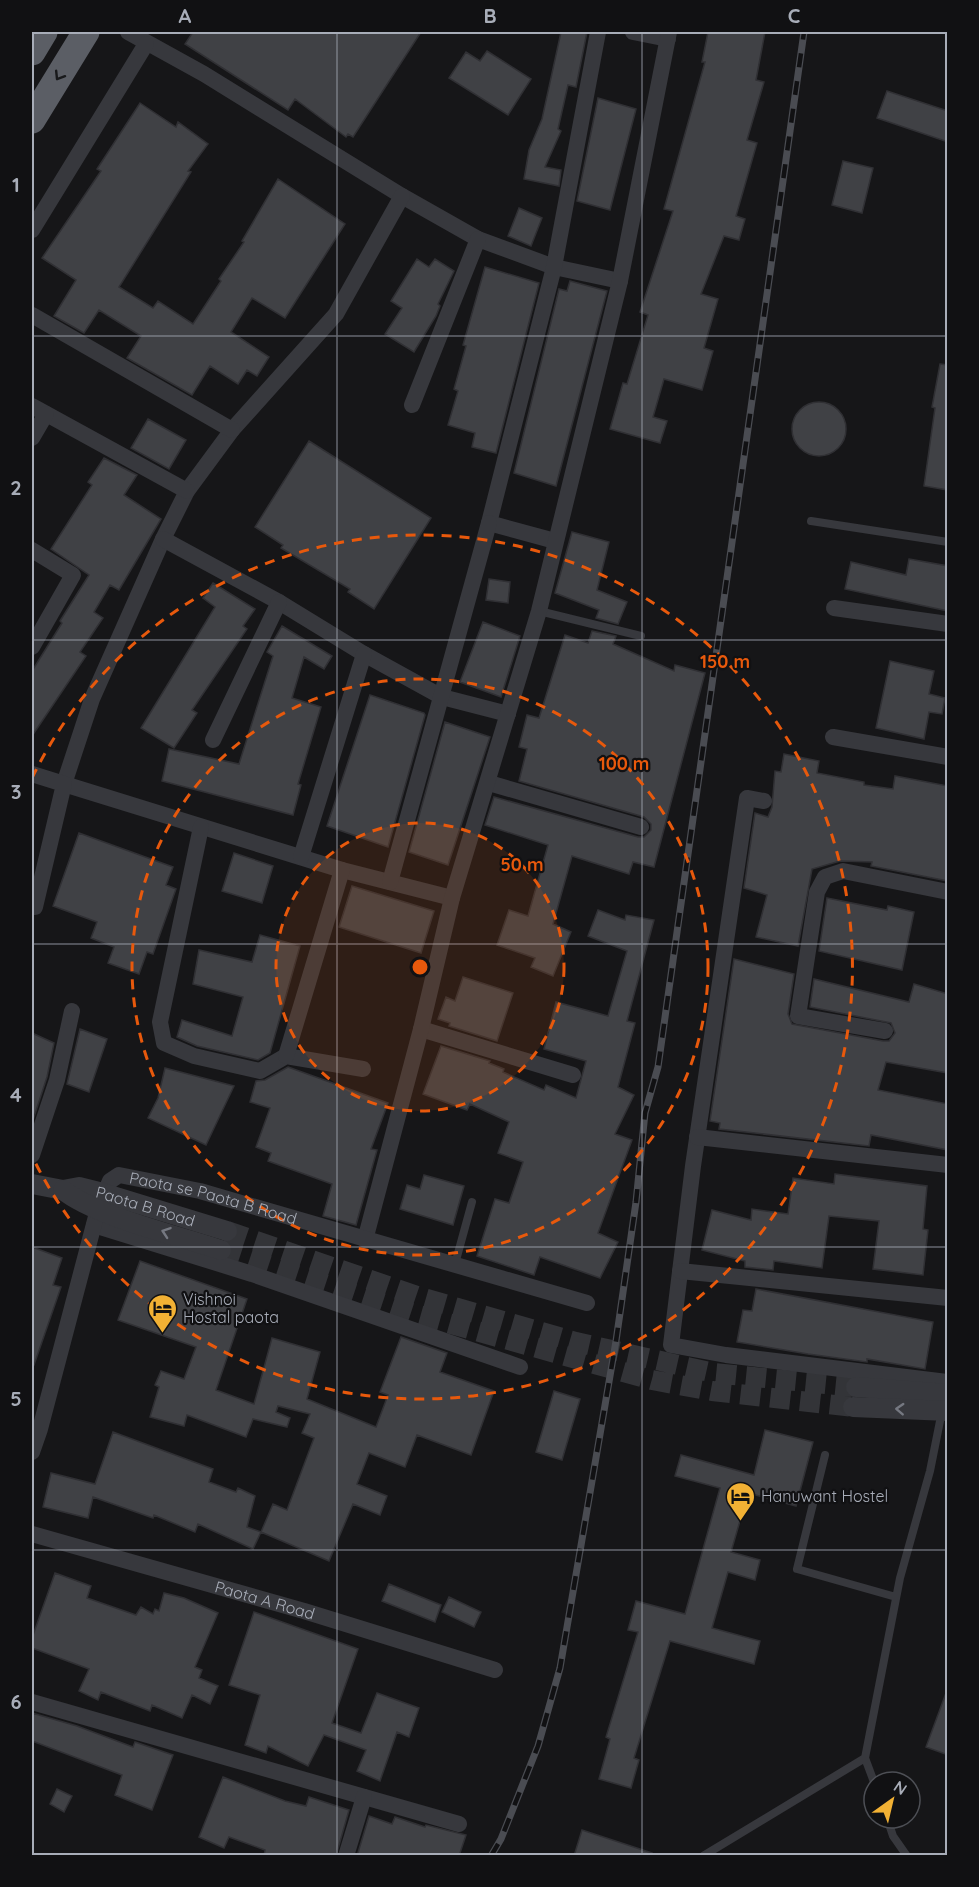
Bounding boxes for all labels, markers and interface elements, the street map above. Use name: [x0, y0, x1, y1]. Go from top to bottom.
text: A: [179, 3, 192, 28]
text: B: [483, 3, 497, 28]
text: C: [788, 3, 801, 28]
one-way arrow: [54, 70, 66, 80]
text: 1: [12, 172, 20, 197]
text: 2: [10, 475, 22, 500]
text: 150 m: [700, 650, 750, 673]
text: 100 m: [599, 752, 649, 775]
text: 3: [11, 779, 21, 804]
text: 50 m: [500, 853, 544, 876]
centre of rings: [410, 957, 430, 977]
text: 4: [10, 1082, 22, 1107]
street label: Paota se Paota B Road: [126, 1169, 298, 1229]
street label: Paota B Road: [94, 1182, 198, 1230]
one-way arrow: [161, 1226, 172, 1239]
place label: Vishnoi Hostal paota: [183, 1289, 279, 1327]
hotel icon: Vishnoi Hostal paota: [146, 1292, 178, 1334]
text: 5: [10, 1386, 22, 1411]
one-way arrow: [896, 1403, 905, 1416]
hotel icon: Hanuwant Hostel: [724, 1480, 756, 1522]
place label: Hanuwant Hostel: [761, 1486, 888, 1506]
street label: Paota A Road: [213, 1576, 317, 1624]
text: 6: [10, 1689, 22, 1714]
north arrow: [862, 1770, 922, 1830]
text: N: [890, 1776, 911, 1799]

